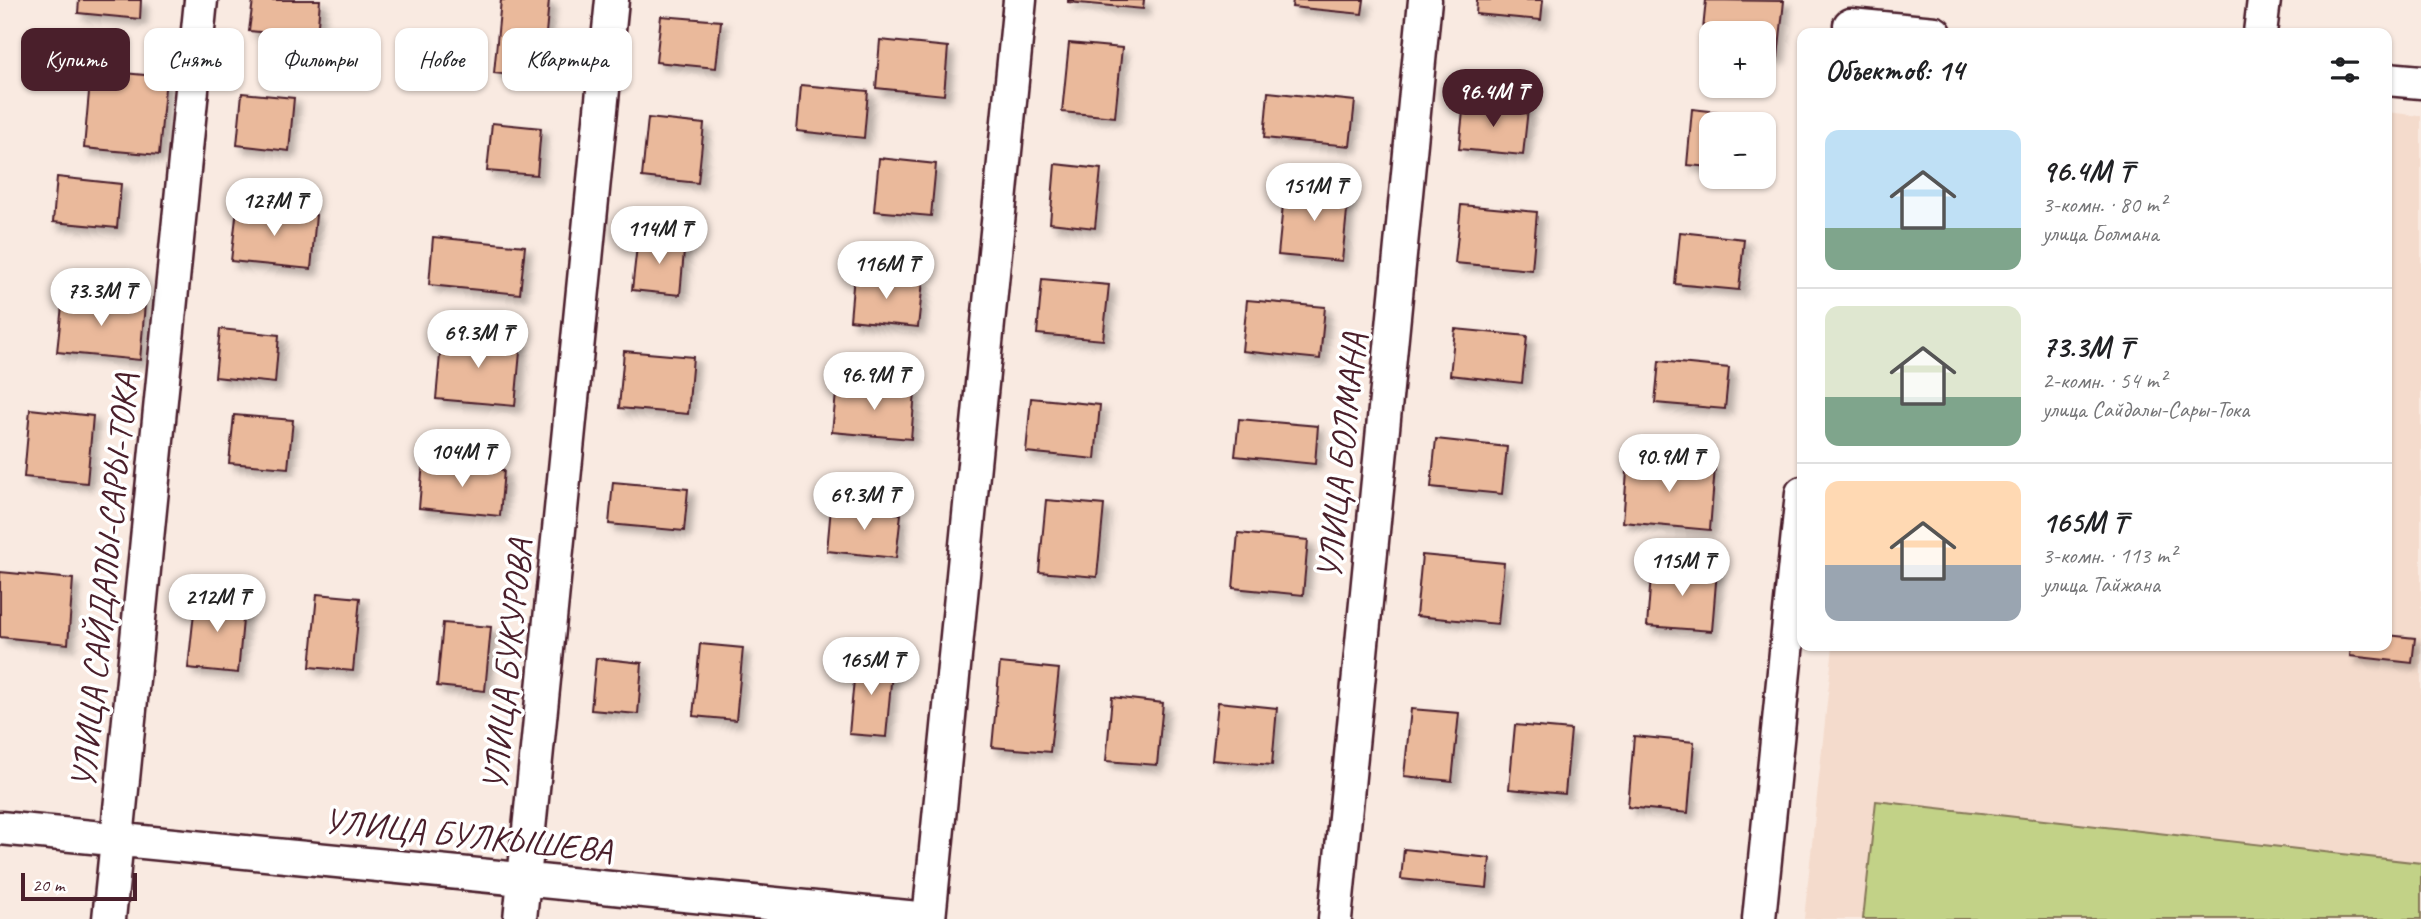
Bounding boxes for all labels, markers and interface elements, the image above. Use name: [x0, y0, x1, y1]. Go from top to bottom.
map controls: [1699, 21, 1776, 189]
button: +: [1699, 21, 1776, 98]
chip: Купить: [21, 28, 130, 91]
chip: Снять: [144, 28, 244, 91]
chip: Фильтры: [258, 28, 381, 91]
chip: Новое: [395, 28, 488, 91]
chip: Квартира: [502, 28, 632, 91]
text: Объектов: 14: [1825, 51, 1964, 89]
icon: filters: [2326, 51, 2364, 89]
pin: 96.4M ₸: [1428, 69, 1558, 129]
text: 96.4M ₸: [1458, 77, 1528, 106]
button: −: [1699, 112, 1776, 189]
text: 96.4M ₸: [2042, 152, 2132, 190]
icon: home: [1881, 158, 1965, 242]
pin: 151M ₸: [1257, 164, 1371, 223]
text: 151M ₸: [1282, 171, 1346, 200]
pin: 127M ₸: [217, 178, 331, 238]
text: 127M ₸: [242, 186, 306, 215]
text: 3-комн. · 80 m²: [2042, 190, 2166, 219]
pin: 114M ₸: [602, 206, 716, 266]
text: 114M ₸: [627, 214, 691, 243]
text: улица Болмана: [2042, 219, 2158, 248]
pin: 116M ₸: [829, 242, 943, 301]
text: 116M ₸: [853, 249, 919, 278]
pin: 73.3M ₸: [36, 268, 166, 328]
text: 73.3M ₸: [66, 276, 136, 305]
pin: 69.3M ₸: [413, 310, 543, 370]
text: 69.3M ₸: [443, 318, 513, 347]
text: 73.3M ₸: [2042, 328, 2132, 366]
street label: УЛИЦА БОЛМАНА: [1306, 330, 1377, 581]
icon: home: [1881, 334, 1965, 418]
pin: 96.9M ₸: [809, 352, 939, 412]
text: 96.9M ₸: [839, 360, 909, 389]
text: 2-комн. · 54 m²: [2042, 366, 2166, 395]
street label: УЛИЦА САЙДАЛЫ-САРЫ-ТОКА: [60, 370, 149, 790]
text: улица Сайдалы-Сары-Тока: [2042, 395, 2249, 424]
pin: 104M ₸: [405, 430, 519, 489]
pin: 90.9M ₸: [1604, 434, 1734, 494]
text: 104M ₸: [430, 437, 494, 466]
text: 90.9M ₸: [1635, 442, 1703, 471]
pin: 69.3M ₸: [799, 472, 929, 532]
text: 69.3M ₸: [829, 480, 899, 509]
text: 165M ₸: [2042, 503, 2126, 541]
icon: home: [1881, 509, 1965, 593]
street label: УЛИЦА БУКУРОВА: [472, 536, 543, 793]
pin: 115M ₸: [1625, 538, 1739, 598]
text: 3-комн. · 113 m²: [2042, 541, 2176, 570]
text: 115M ₸: [1650, 546, 1714, 575]
text: улица Тайжана: [2042, 570, 2160, 599]
pin: 212M ₸: [160, 574, 274, 634]
text: 212M ₸: [185, 582, 249, 611]
pin: 165M ₸: [814, 638, 928, 697]
text: 165M ₸: [839, 645, 903, 674]
street label: УЛИЦА БУЛКЫШЕВА: [322, 798, 615, 873]
scale bar: [21, 870, 136, 902]
text: 20 m: [32, 873, 64, 897]

